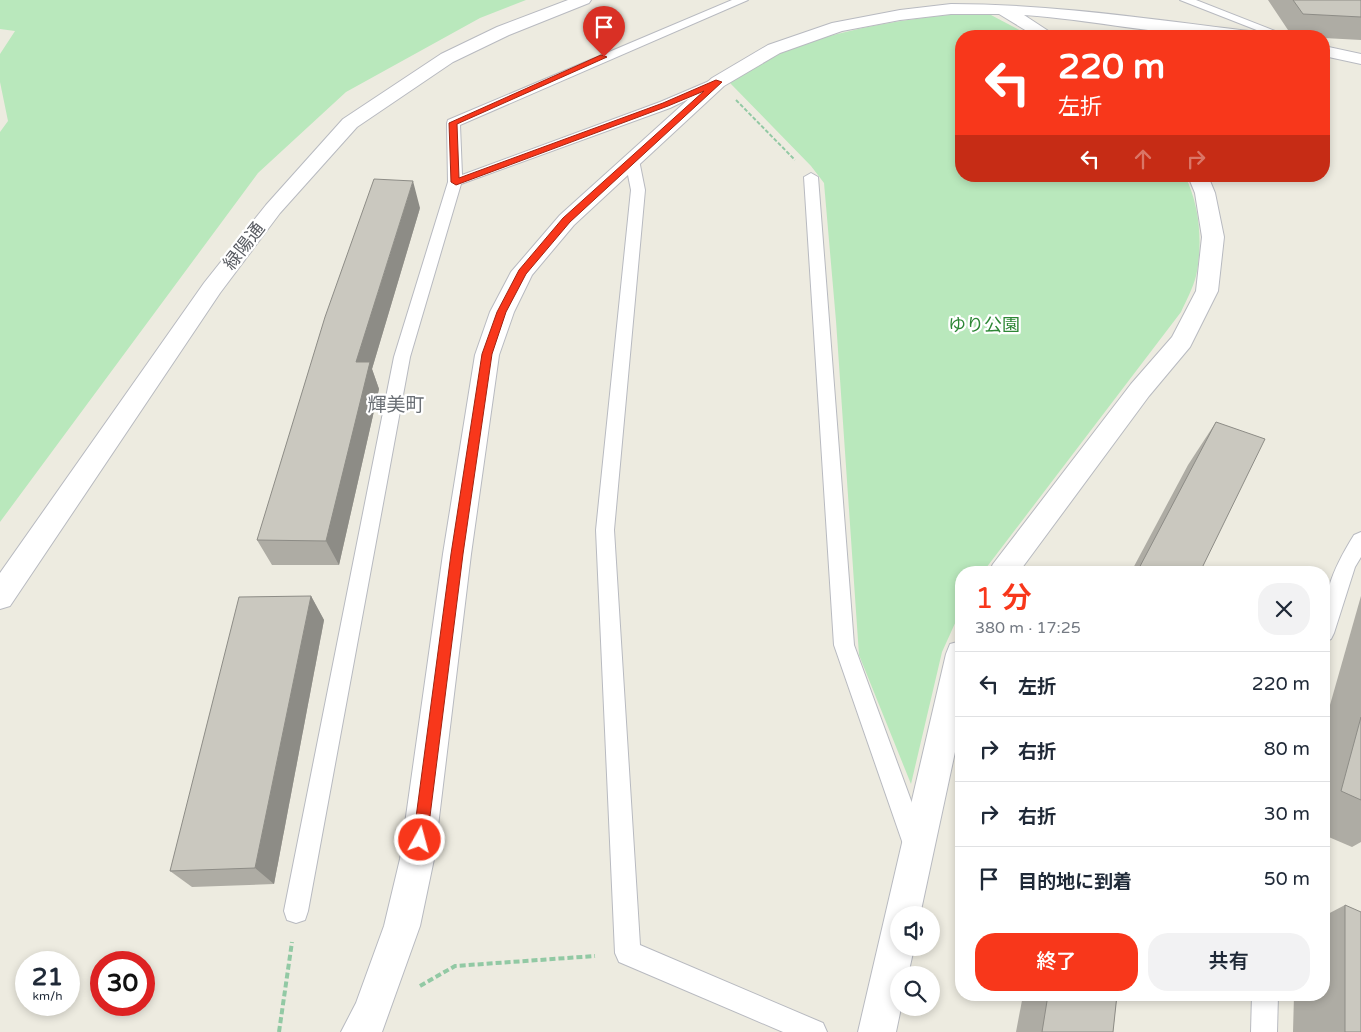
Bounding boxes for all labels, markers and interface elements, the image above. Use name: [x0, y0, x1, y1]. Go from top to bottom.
pin: [583, 6, 625, 57]
icon: arrive: [590, 13, 618, 41]
text: 220 m: [1058, 46, 1165, 88]
icon: left: [975, 50, 1040, 115]
text: 左折: [1058, 94, 1102, 120]
icon: left: [1076, 145, 1104, 173]
icon: ahead: [1129, 145, 1157, 173]
icon: right: [1182, 145, 1210, 173]
street label: 緑陽通: [219, 218, 269, 274]
park label: ゆり公園: [948, 314, 1020, 336]
district label: 輝美町: [367, 394, 425, 416]
text: 1 分: [975, 580, 1032, 617]
button: close: [1258, 583, 1310, 635]
text: 380 m · 17:25: [975, 618, 1081, 638]
icon: left: [975, 670, 1003, 698]
text: 220 m: [1252, 673, 1310, 695]
text: 左折: [1018, 676, 1056, 698]
icon: right: [975, 735, 1003, 763]
text: 80 m: [1264, 738, 1310, 760]
text: 右折: [1018, 741, 1056, 763]
icon: right: [975, 800, 1003, 828]
text: 30 m: [1264, 803, 1310, 825]
text: 右折: [1018, 806, 1056, 828]
position arrow: [393, 813, 445, 865]
icon: arrive: [975, 865, 1003, 893]
text: 50 m: [1264, 868, 1310, 890]
text: 目的地に到着: [1018, 871, 1132, 893]
map controls: [890, 906, 940, 1016]
button: sound: [890, 906, 940, 956]
button: 終了: [975, 933, 1138, 991]
button: 共有: [1148, 933, 1310, 991]
speed limit sign: 30: [90, 951, 155, 1016]
text: 21: [32, 962, 63, 992]
button: search: [890, 966, 940, 1016]
text: km/h: [32, 989, 63, 1003]

